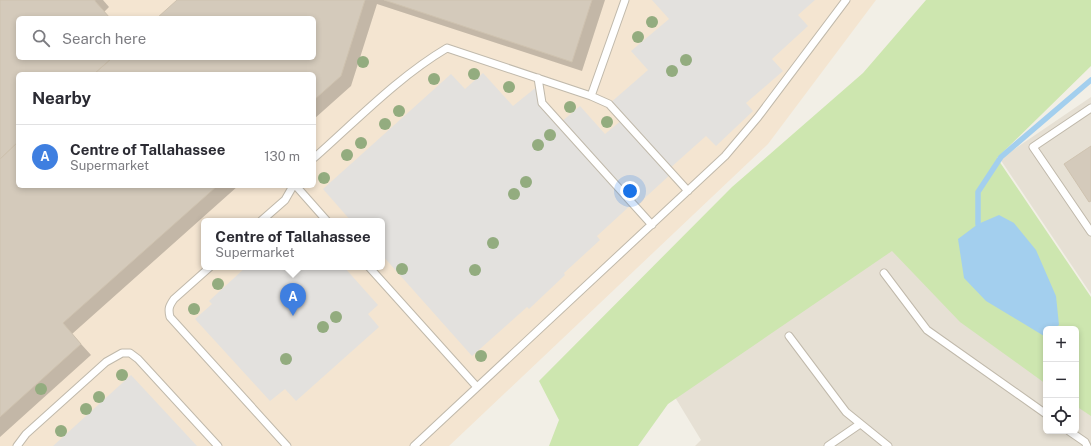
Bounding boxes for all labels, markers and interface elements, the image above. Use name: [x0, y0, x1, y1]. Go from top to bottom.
search box: [16, 16, 316, 60]
icon: search: [30, 27, 52, 49]
text: Search here: [62, 30, 146, 47]
text: Nearby: [32, 88, 91, 108]
text: Centre of Tallahassee: [70, 141, 225, 158]
text: A: [40, 149, 50, 164]
text: 130 m: [264, 149, 300, 164]
text: Supermarket: [70, 158, 149, 173]
your location: [620, 181, 640, 201]
popup: [201, 218, 385, 270]
text: Centre of Tallahassee: [215, 228, 371, 245]
text: Supermarket: [215, 245, 295, 260]
pin: A: [280, 283, 306, 316]
map controls: [1043, 326, 1079, 434]
button: +: [1043, 326, 1079, 362]
button: −: [1043, 362, 1079, 398]
button: locate: [1043, 398, 1079, 434]

